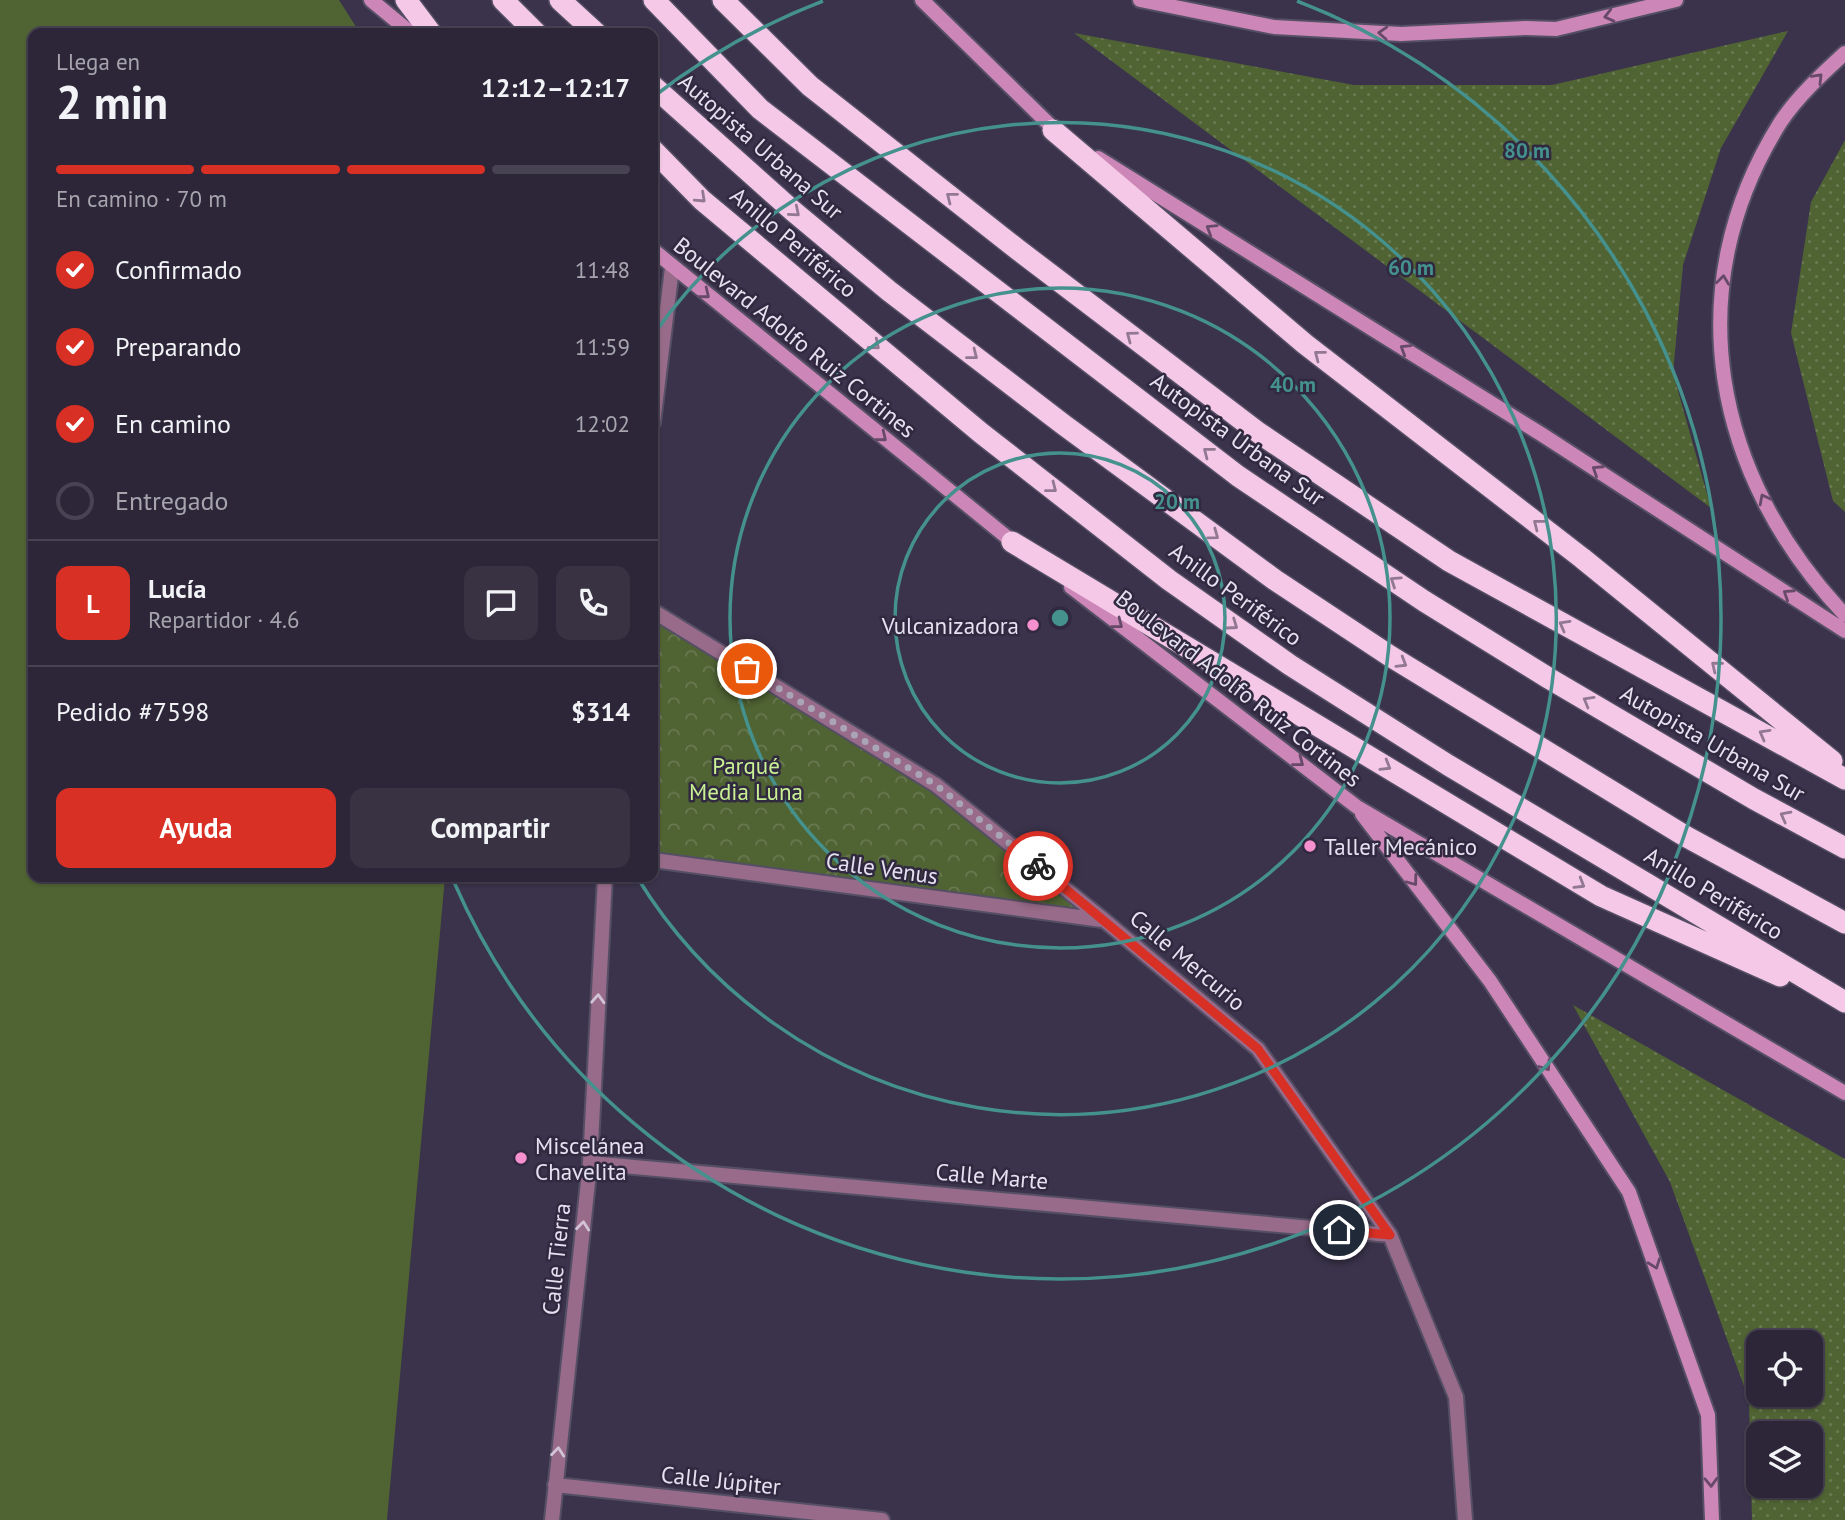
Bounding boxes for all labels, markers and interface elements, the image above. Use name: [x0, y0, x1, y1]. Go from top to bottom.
one-way arrow: [1603, 8, 1615, 22]
one-way arrow: [1378, 26, 1389, 41]
text: Llega en: [56, 47, 140, 76]
street label: Autopista Urbana Sur: [673, 67, 849, 225]
text: 12:12–12:17: [481, 71, 630, 104]
text: 2 min: [56, 72, 168, 132]
one-way arrow: [1810, 73, 1823, 86]
text: 80 m: [1504, 137, 1550, 164]
street label: Anillo Periférico: [725, 181, 863, 303]
text: En camino · 70 m: [56, 184, 227, 213]
one-way arrow: [693, 190, 706, 203]
one-way arrow: [946, 193, 959, 205]
one-way arrow: [787, 204, 800, 216]
one-way arrow: [1206, 224, 1219, 237]
street label: Boulevard Adolfo Ruiz Cortines: [668, 230, 922, 444]
icon: check: [56, 251, 94, 289]
text: Confirmado: [115, 253, 242, 286]
text: 60 m: [1388, 254, 1434, 281]
text: 11:48: [575, 255, 630, 284]
one-way arrow: [1715, 274, 1730, 286]
one-way arrow: [697, 286, 709, 299]
icon: check: [56, 328, 94, 366]
text: Preparando: [115, 330, 242, 363]
text: 11:59: [575, 332, 630, 361]
one-way arrow: [1126, 332, 1139, 344]
one-way arrow: [868, 336, 880, 349]
one-way arrow: [1399, 344, 1412, 357]
one-way arrow: [965, 346, 977, 359]
one-way arrow: [1315, 350, 1327, 363]
street label: Autopista Urbana Sur: [1145, 366, 1331, 512]
text: 40 m: [1270, 371, 1316, 398]
icon: check: [56, 405, 94, 443]
text: En camino: [115, 407, 231, 440]
text: 12:02: [575, 409, 630, 438]
one-way arrow: [874, 429, 886, 442]
one-way arrow: [1203, 448, 1215, 461]
one-way arrow: [1592, 466, 1605, 478]
one-way arrow: [1044, 480, 1057, 493]
text: Entregado: [115, 484, 229, 517]
text: 20 m: [1154, 488, 1200, 515]
one-way arrow: [1759, 494, 1773, 507]
one-way arrow: [1533, 520, 1546, 533]
one-way arrow: [1206, 527, 1219, 539]
street label: Anillo Periférico: [1164, 536, 1308, 652]
button: chat: [464, 566, 538, 640]
button: phone: [556, 566, 630, 640]
text: Lucía: [148, 572, 207, 605]
one-way arrow: [1390, 577, 1403, 589]
street label: Boulevard Adolfo Ruiz Cortines: [1111, 583, 1367, 793]
text: L: [86, 587, 100, 620]
one-way arrow: [1783, 590, 1796, 602]
text: Repartidor · 4.6: [148, 605, 300, 634]
centre of rings: [1048, 606, 1072, 630]
place label: Vulcanizadora: [881, 611, 1019, 640]
one-way arrow: [1111, 615, 1123, 628]
marker: Vulcanizadora: [1025, 617, 1041, 633]
one-way arrow: [1225, 617, 1238, 629]
one-way arrow: [1559, 620, 1571, 633]
pin: [717, 639, 777, 699]
icon: bag: [728, 650, 766, 688]
one-way arrow: [1394, 655, 1407, 668]
one-way arrow: [1711, 662, 1723, 675]
street label: Autopista Urbana Sur: [1615, 678, 1811, 808]
text: Pedido #7598: [56, 695, 209, 728]
text: $314: [571, 695, 630, 728]
one-way arrow: [1583, 697, 1596, 710]
one-way arrow: [1758, 729, 1771, 742]
park label: Parqué Media Luna: [689, 751, 803, 806]
one-way arrow: [1291, 754, 1303, 767]
one-way arrow: [1378, 757, 1391, 770]
button: Ayuda: [56, 788, 336, 868]
button: Compartir: [350, 788, 630, 868]
one-way arrow: [1780, 810, 1792, 824]
courier: [1003, 831, 1073, 901]
place label: Taller Mecánico: [1324, 832, 1477, 861]
marker: Taller Mecánico: [1302, 838, 1318, 854]
street label: Anillo Periférico: [1639, 840, 1789, 946]
street label: Calle Venus: [824, 846, 940, 890]
icon: bike: [1019, 847, 1057, 885]
one-way arrow: [1405, 873, 1418, 886]
one-way arrow: [1573, 875, 1586, 888]
street label: Calle Mercurio: [1124, 903, 1252, 1017]
one-way arrow: [591, 993, 606, 1004]
one-way arrow: [1538, 1058, 1550, 1071]
place label: Miscelánea Chavelita: [535, 1131, 644, 1186]
marker: Miscelánea Chavelita: [513, 1150, 529, 1166]
street label: Calle Marte: [935, 1157, 1049, 1195]
pin: [1309, 1200, 1369, 1260]
street label: Calle Tierra: [536, 1202, 576, 1316]
icon: home: [1320, 1211, 1358, 1249]
one-way arrow: [575, 1220, 590, 1231]
one-way arrow: [1647, 1257, 1661, 1269]
map controls: [1746, 1330, 1823, 1498]
button: locate: [1746, 1330, 1823, 1407]
button: layers: [1746, 1421, 1823, 1498]
one-way arrow: [551, 1446, 566, 1458]
street label: Calle Júpiter: [660, 1459, 782, 1501]
one-way arrow: [1703, 1477, 1719, 1488]

